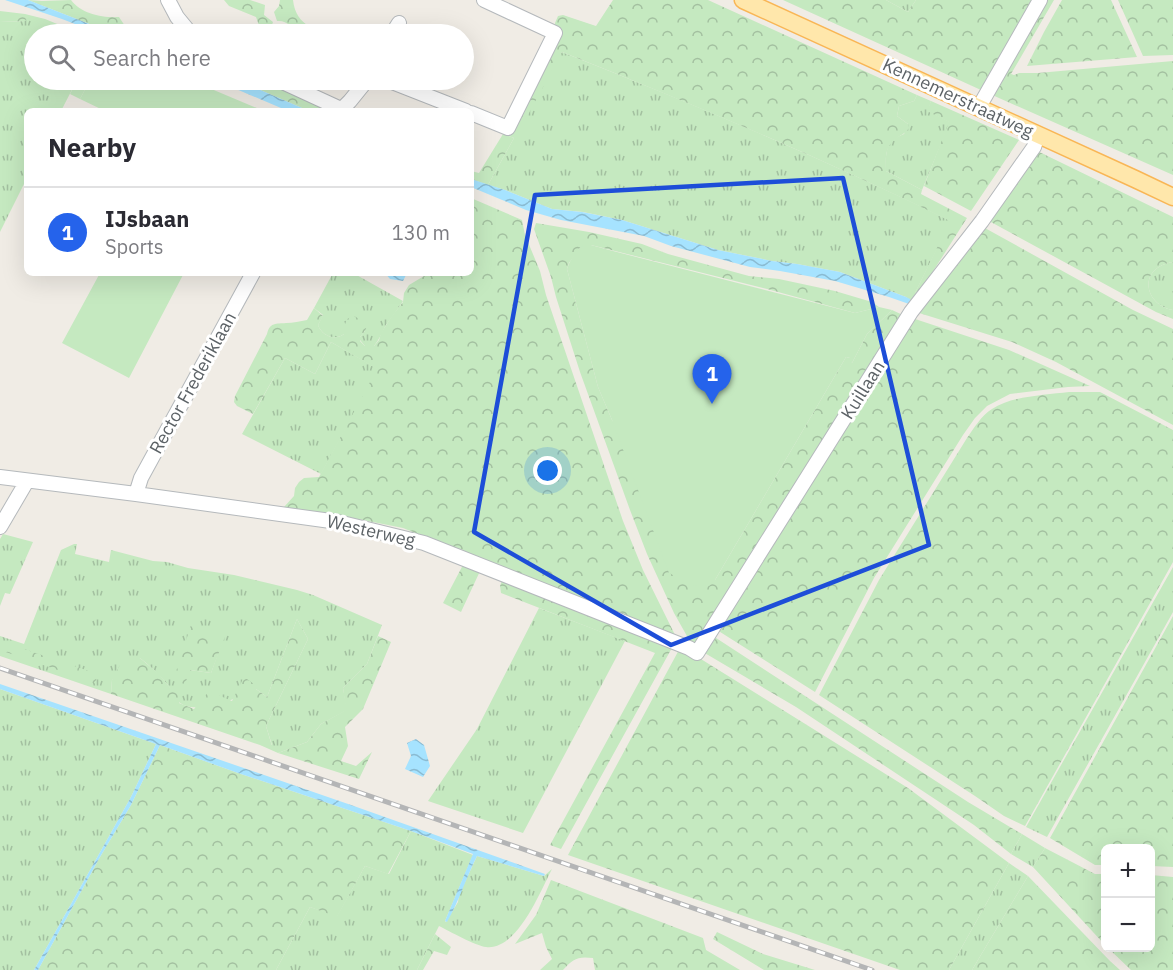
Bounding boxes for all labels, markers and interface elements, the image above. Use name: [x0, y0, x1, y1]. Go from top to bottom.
search box: [24, 24, 474, 90]
icon: search: [45, 41, 78, 74]
text: Search here: [93, 43, 211, 72]
street label: Kennemerstraatweg: [879, 53, 1038, 143]
text: Nearby: [48, 130, 136, 164]
text: IJsbaan: [105, 204, 189, 233]
text: 1: [62, 219, 74, 246]
text: 130 m: [392, 219, 450, 246]
text: Sports: [105, 233, 164, 260]
street label: Rector Frederiklaan: [144, 308, 241, 458]
pin: 1: [692, 354, 732, 404]
street label: Kuillaan: [836, 356, 890, 423]
your location: [533, 456, 562, 485]
street label: Westerweg: [325, 509, 418, 552]
map controls: [1101, 844, 1155, 952]
button: +: [1101, 844, 1155, 898]
button: −: [1101, 898, 1155, 952]

